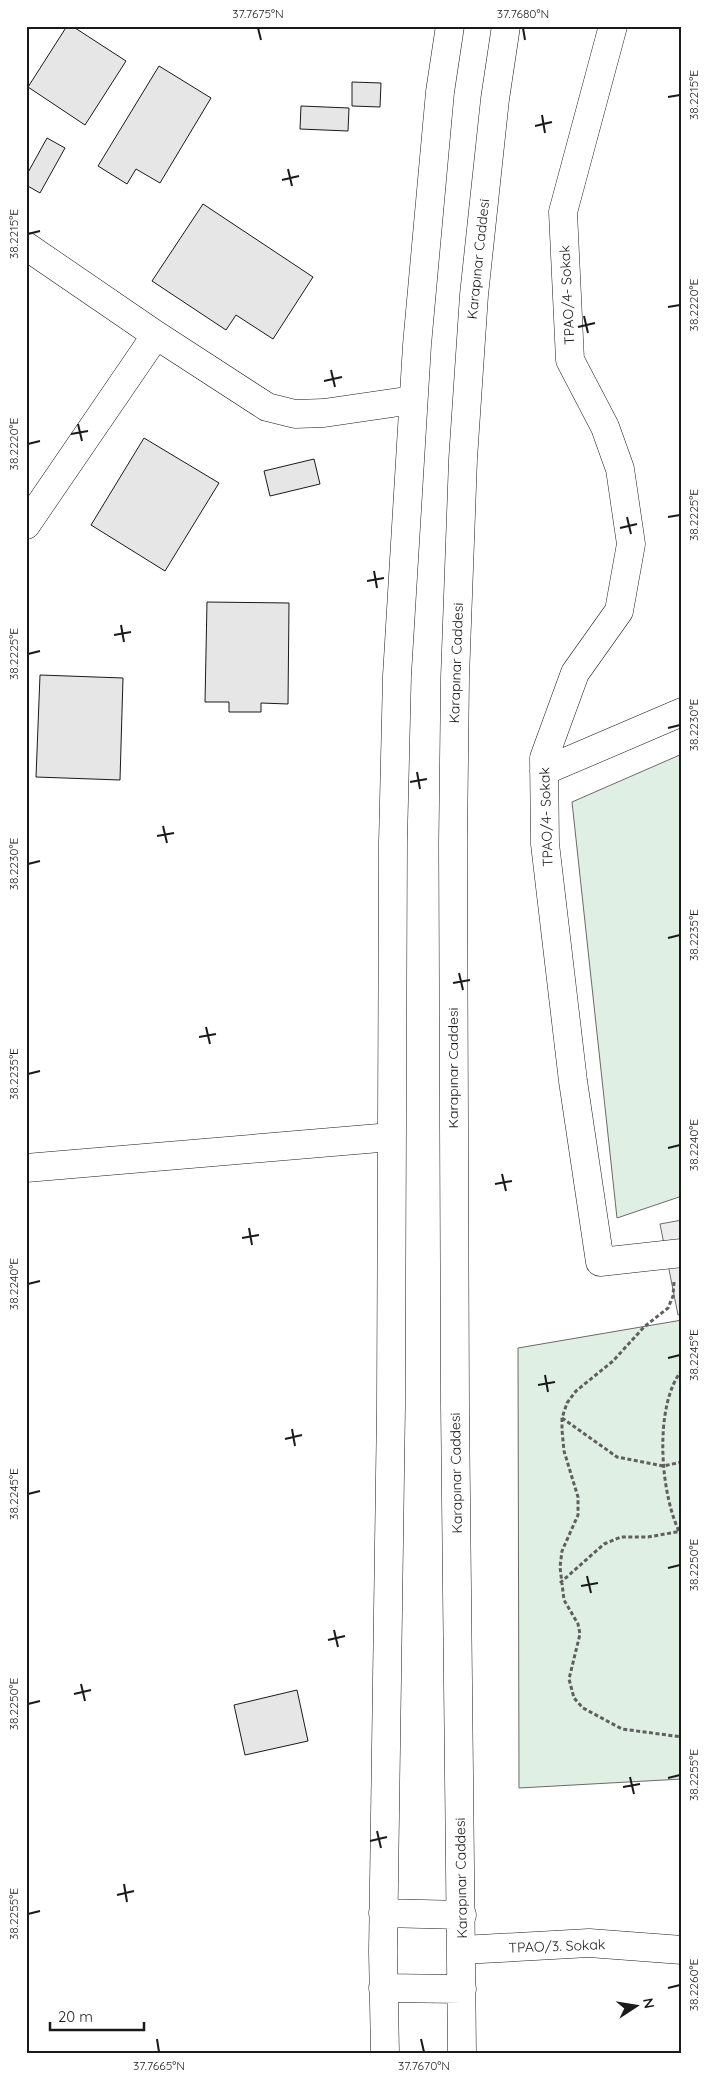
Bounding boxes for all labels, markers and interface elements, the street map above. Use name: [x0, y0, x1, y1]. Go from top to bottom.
text: 37.7675°N: [232, 6, 284, 21]
text: 37.7680°N: [497, 6, 549, 21]
text: 38.2215°E: [686, 70, 701, 120]
street label: Karapınar Caddesi: [463, 198, 493, 320]
text: 38.2215°E: [6, 209, 21, 259]
street label: TPAO/4- Sokak: [555, 245, 579, 345]
text: 38.2220°E: [686, 278, 701, 331]
text: 38.2220°E: [6, 417, 21, 470]
text: 38.2225°E: [686, 489, 701, 541]
street label: Karapınar Caddesi: [445, 602, 467, 724]
text: 38.2225°E: [6, 628, 21, 680]
text: 38.2230°E: [686, 699, 701, 751]
street label: TPAO/4- Sokak: [535, 767, 557, 867]
text: 38.2230°E: [6, 838, 21, 890]
text: 38.2235°E: [686, 909, 701, 961]
street label: Karapınar Caddesi: [444, 1008, 462, 1128]
text: 38.2235°E: [6, 1048, 21, 1100]
text: 38.2240°E: [686, 1119, 701, 1171]
text: 38.2240°E: [6, 1258, 21, 1310]
text: 38.2245°E: [686, 1329, 701, 1381]
street label: Karapınar Caddesi: [446, 1412, 466, 1534]
text: 38.2245°E: [6, 1468, 21, 1520]
text: 38.2250°E: [686, 1538, 701, 1591]
text: 38.2250°E: [6, 1677, 21, 1730]
text: 38.2255°E: [686, 1749, 701, 1801]
street label: Karapınar Caddesi: [451, 1817, 471, 1939]
text: 38.2255°E: [6, 1888, 21, 1940]
street label: TPAO/3. Sokak: [508, 1935, 606, 1957]
text: 38.2260°E: [686, 1959, 701, 2011]
north arrow: [610, 1982, 660, 2032]
text: N: [639, 1996, 659, 2010]
scale bar: [50, 1999, 144, 2031]
text: 20 m: [58, 2007, 93, 2026]
text: 37.7665°N: [133, 2058, 185, 2073]
text: 37.7670°N: [398, 2058, 450, 2073]

